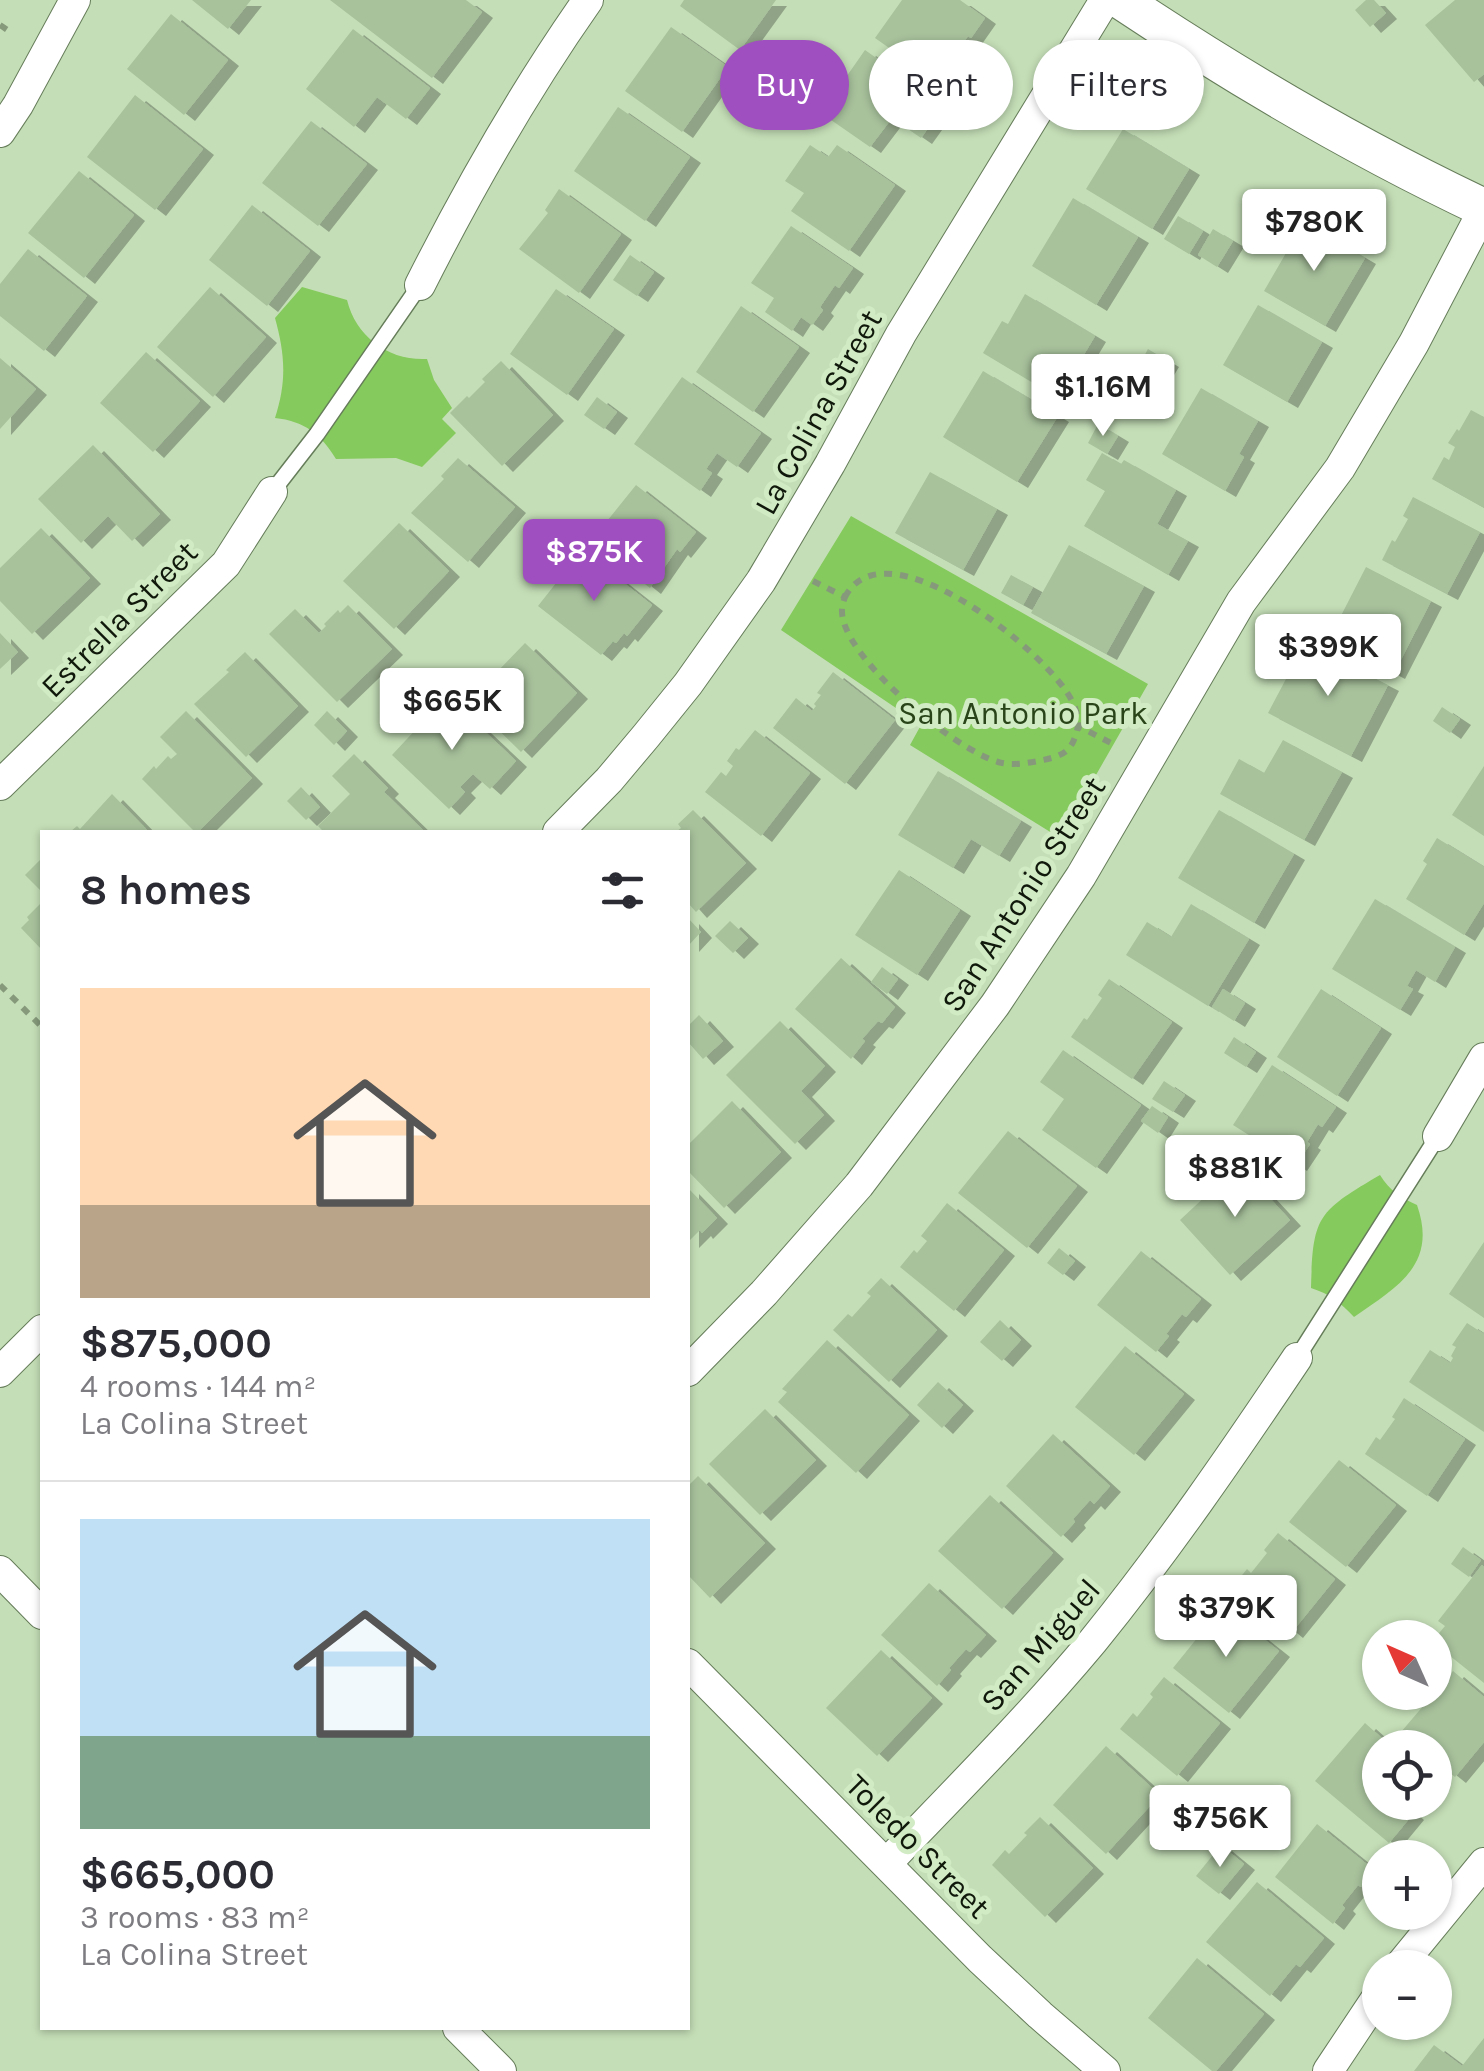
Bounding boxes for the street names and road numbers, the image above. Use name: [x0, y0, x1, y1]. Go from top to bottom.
street label: La Colina Street: [747, 303, 890, 521]
street label: Estrella Street: [34, 534, 205, 705]
street label: San Antonio Street: [934, 770, 1113, 1019]
street label: San Miguel: [973, 1572, 1108, 1719]
street label: Toledo Street: [838, 1767, 997, 1926]

